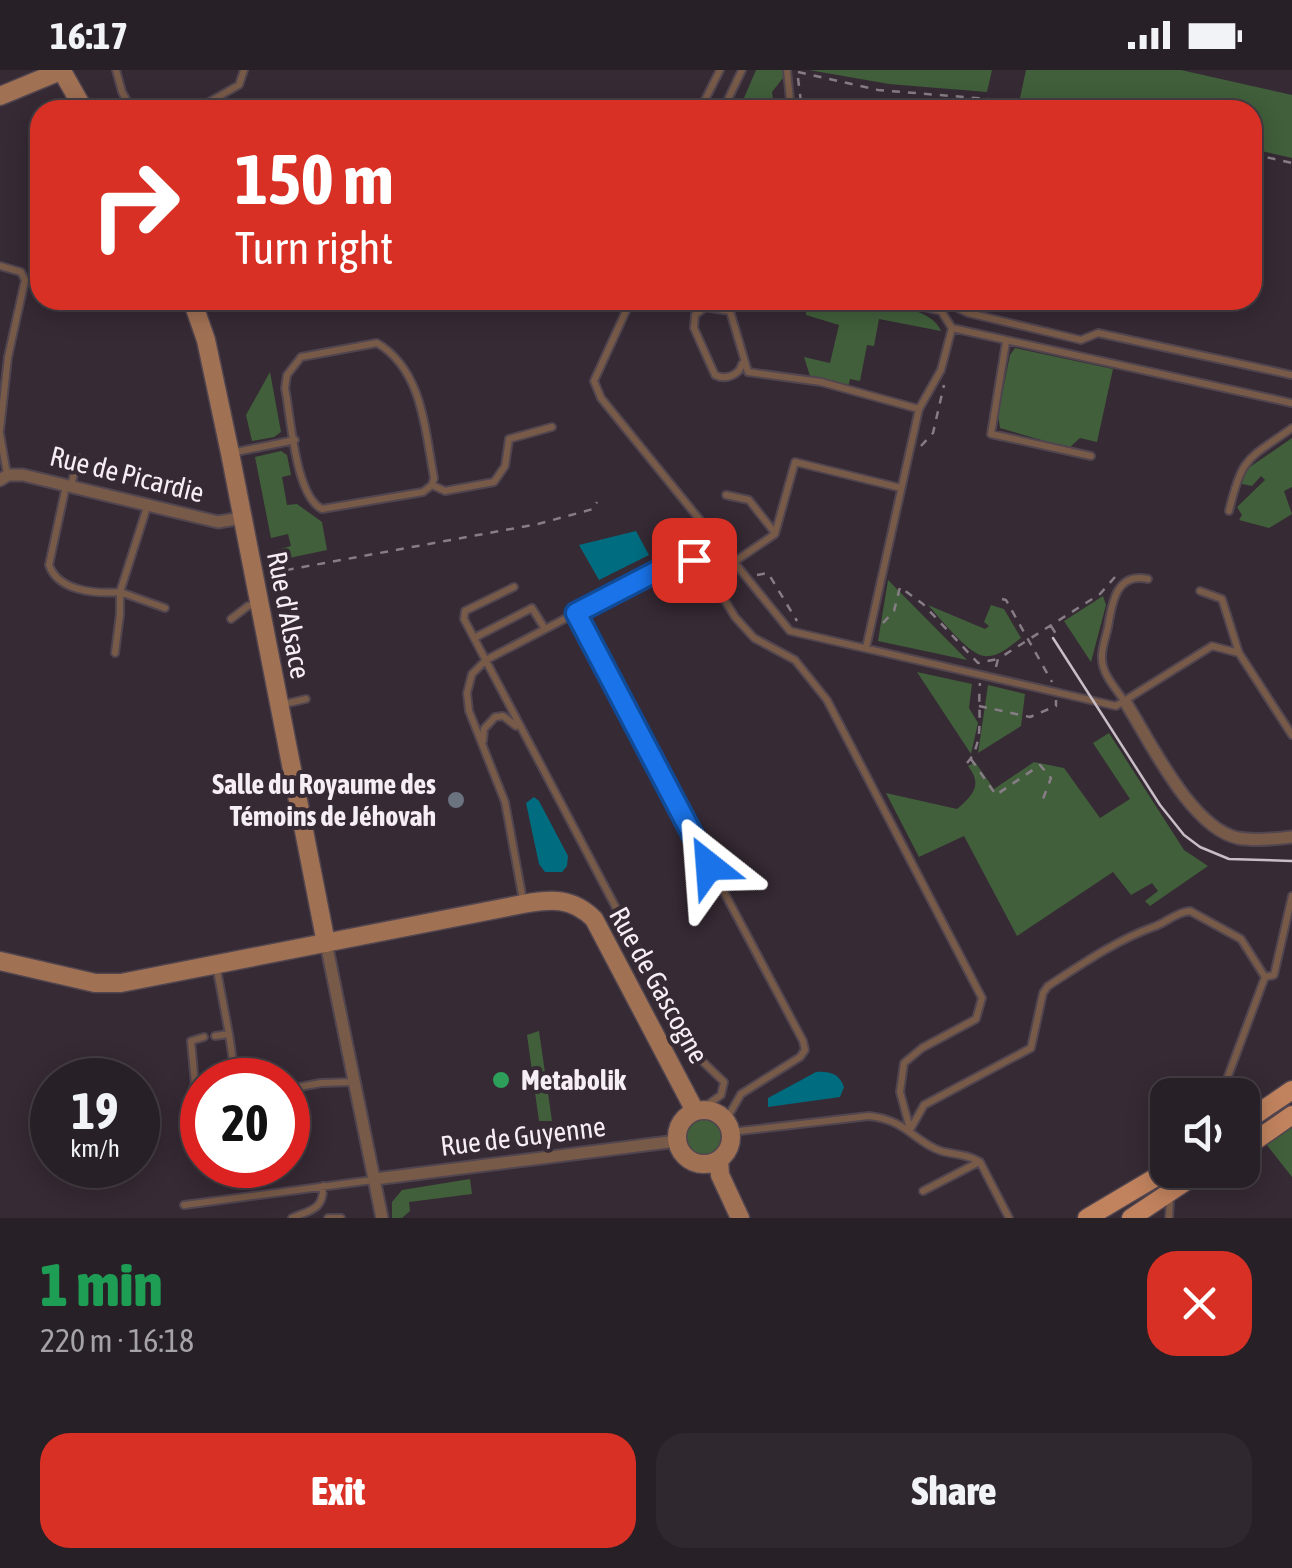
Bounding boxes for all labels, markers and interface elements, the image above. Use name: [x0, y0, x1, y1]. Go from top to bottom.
text: 16:17: [50, 14, 128, 57]
text: 150 m: [235, 139, 394, 219]
icon: right: [70, 140, 200, 270]
text: Turn right: [235, 222, 393, 274]
street label: Rue de Picardie: [47, 439, 207, 509]
pin: [652, 518, 737, 603]
icon: arrive: [667, 533, 722, 588]
street label: Rue d'Alsace: [261, 549, 317, 681]
place label: Salle du Royaume des Témoins de Jéhovah: [212, 768, 436, 832]
marker: Salle du Royaume des Témoins de Jéhovah: [445, 789, 467, 811]
position arrow: [657, 814, 761, 918]
street label: Rue de Gascogne: [603, 901, 715, 1069]
speed limit sign: 20: [180, 1058, 310, 1188]
place label: Metabolik: [521, 1064, 627, 1096]
marker: Metabolik: [490, 1069, 512, 1091]
map controls: [1150, 1078, 1260, 1188]
button: sound: [1150, 1078, 1260, 1188]
text: 19: [71, 1082, 118, 1140]
street label: Rue de Guyenne: [439, 1110, 607, 1162]
text: km/h: [70, 1134, 120, 1162]
text: 1 min: [40, 1250, 163, 1319]
button: close: [1147, 1251, 1252, 1356]
text: 220 m · 16:18: [40, 1322, 194, 1359]
button: Exit: [40, 1433, 636, 1548]
button: Share: [656, 1433, 1252, 1548]

